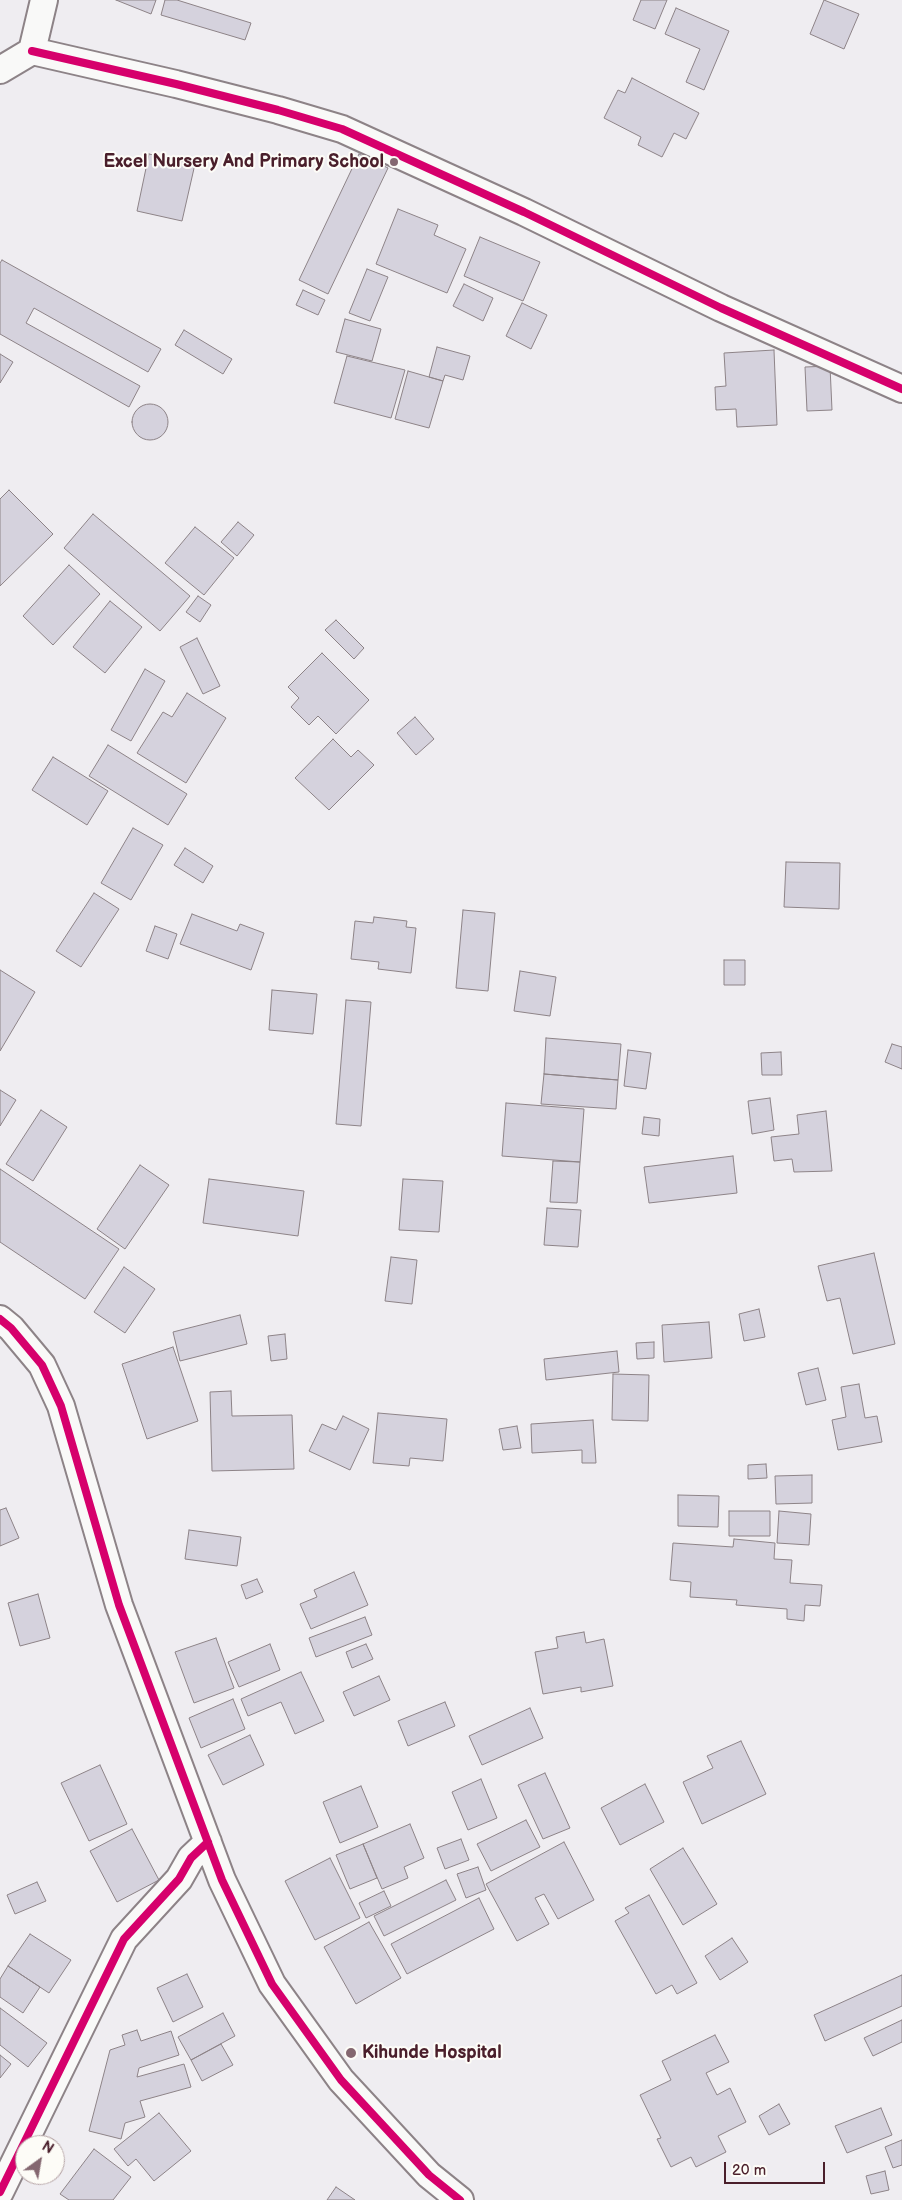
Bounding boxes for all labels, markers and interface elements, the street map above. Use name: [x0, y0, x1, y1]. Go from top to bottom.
place label: Excel Nursery And Primary School: [103, 151, 384, 173]
marker: Excel Nursery And Primary School: [388, 156, 400, 168]
place label: Kihunde Hospital: [362, 2042, 502, 2064]
marker: Kihunde Hospital: [344, 2046, 358, 2060]
north arrow: [15, 2135, 65, 2185]
text: N: [39, 2138, 57, 2158]
scale bar: [727, 2152, 828, 2184]
text: 20 m: [732, 2161, 766, 2180]

